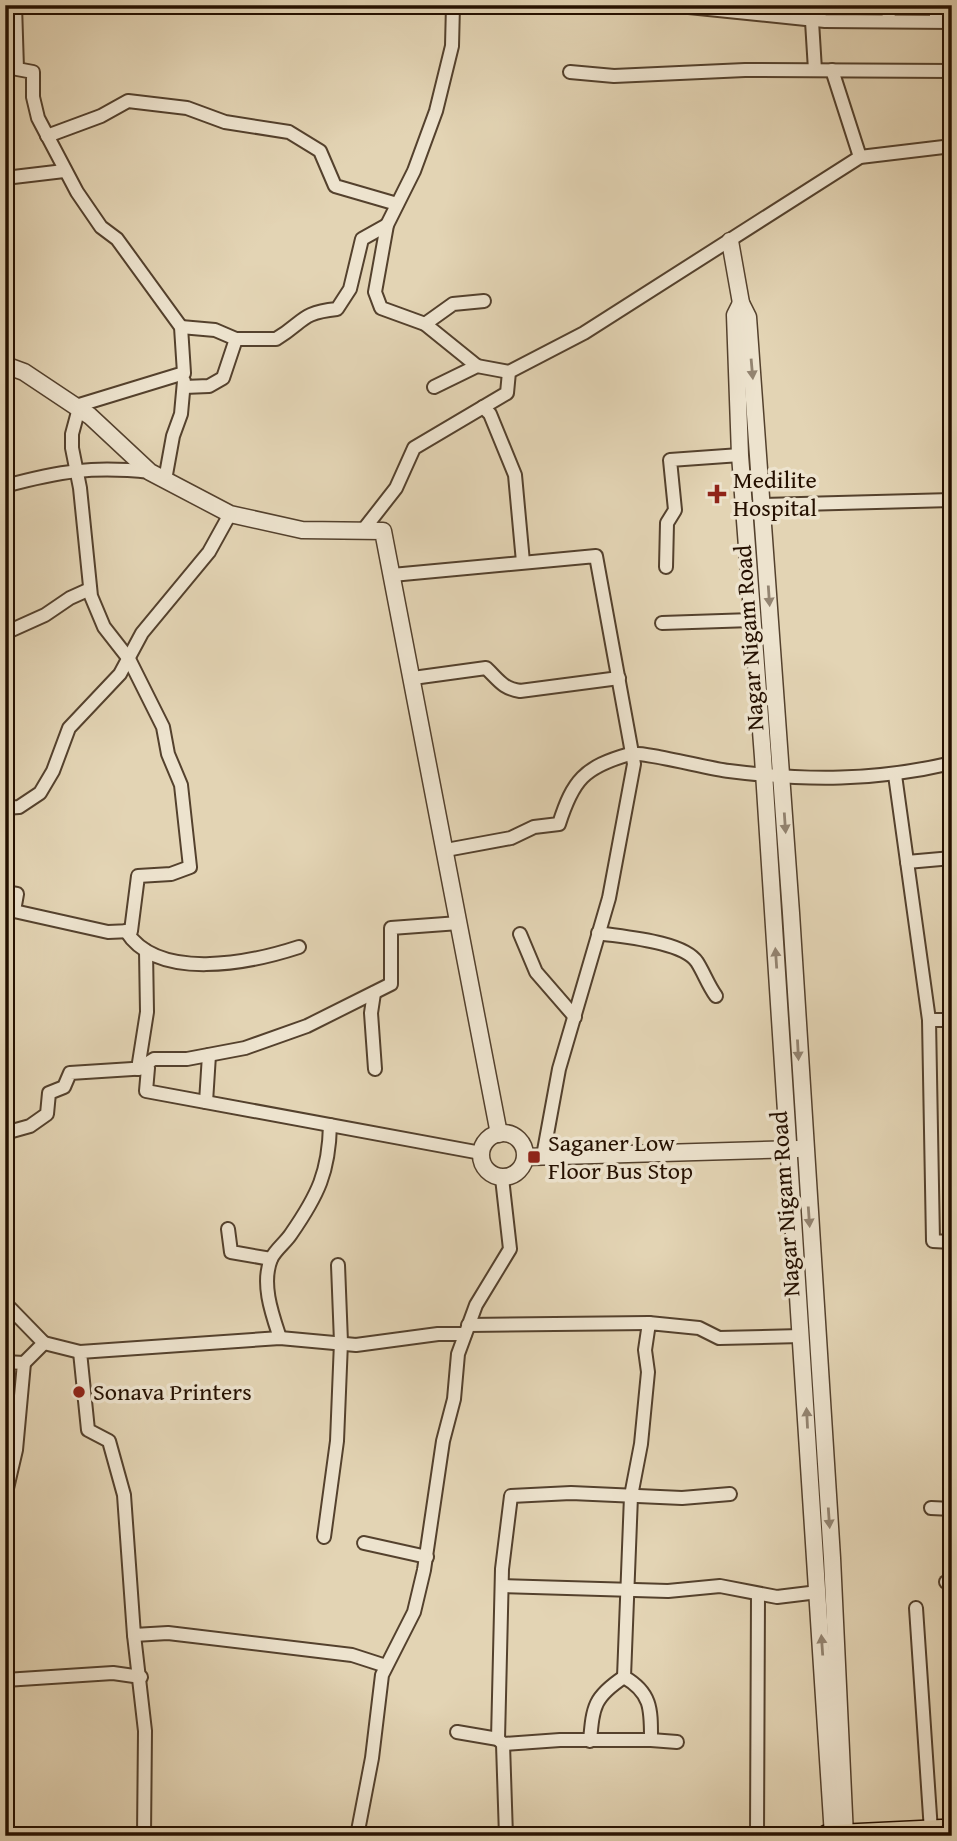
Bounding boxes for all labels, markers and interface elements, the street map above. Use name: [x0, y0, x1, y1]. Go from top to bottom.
one-way arrow: [747, 358, 758, 380]
place label: Medilite Hospital: [733, 462, 817, 525]
marker: Medilite Hospital: [707, 484, 727, 504]
street label: Nagar Nigam Road: [725, 544, 772, 732]
one-way arrow: [764, 585, 775, 607]
one-way arrow: [780, 812, 791, 834]
one-way arrow: [770, 947, 781, 969]
one-way arrow: [793, 1039, 804, 1061]
street label: Nagar Nigam Road: [761, 1110, 808, 1298]
place label: Saganer Low Floor Bus Stop: [548, 1125, 693, 1188]
marker: Saganer Low Floor Bus Stop: [526, 1149, 542, 1165]
one-way arrow: [803, 1207, 814, 1229]
place label: Sonava Printers: [93, 1374, 252, 1409]
marker: Sonava Printers: [71, 1384, 87, 1400]
one-way arrow: [802, 1407, 813, 1429]
one-way arrow: [824, 1507, 835, 1529]
one-way arrow: [816, 1634, 827, 1656]

